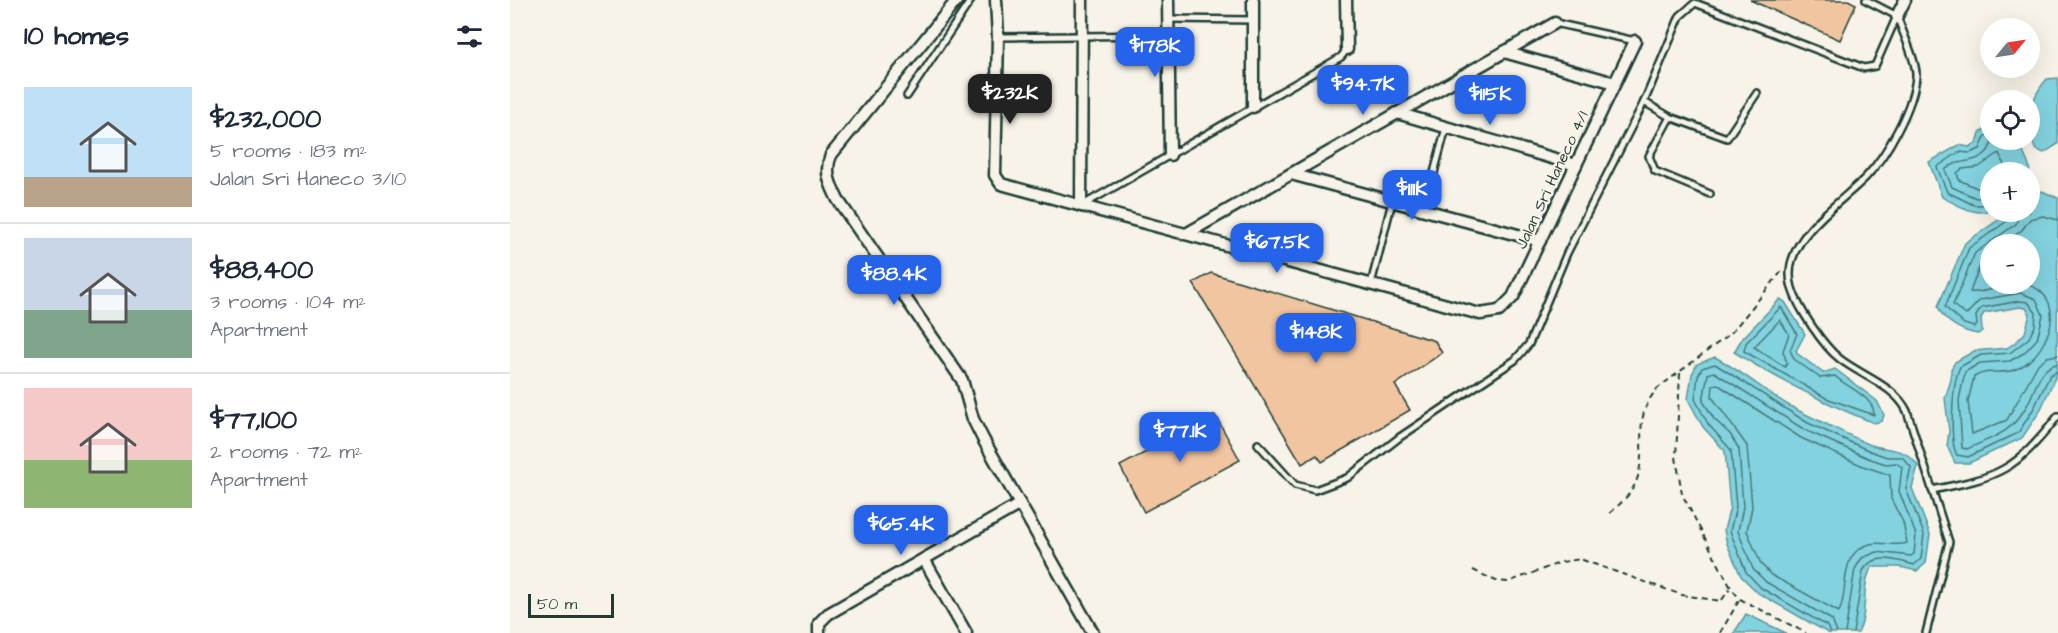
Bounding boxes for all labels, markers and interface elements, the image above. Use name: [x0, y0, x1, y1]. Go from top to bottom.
text: 10 homes: [24, 18, 129, 54]
north arrow: [1980, 18, 2040, 78]
map controls: [1980, 18, 2040, 294]
icon: filters: [453, 20, 486, 53]
pin: $178K: [1113, 27, 1197, 78]
text: $178K: [1129, 32, 1181, 60]
pin: $94.7K: [1314, 65, 1412, 116]
text: $94.7K: [1331, 70, 1395, 98]
pin: $232K: [968, 74, 1052, 125]
pin: $115K: [1448, 75, 1532, 126]
text: $232K: [982, 79, 1038, 107]
text: $115K: [1469, 80, 1511, 108]
button: locate: [1980, 90, 2040, 150]
text: $232,000: [210, 101, 321, 137]
street label: Jalan Sri Haneco 4/1: [1510, 107, 1594, 253]
icon: home: [72, 111, 144, 183]
text: 5 rooms · 183 m²: [210, 137, 367, 165]
button: +: [1980, 162, 2040, 222]
text: Jalan Sri Haneco 3/10: [210, 165, 406, 193]
pin: $111K: [1370, 170, 1454, 221]
text: $111K: [1397, 175, 1427, 203]
pin: $67.5K: [1228, 223, 1326, 274]
text: $67.5K: [1244, 228, 1310, 256]
button: −: [1980, 234, 2040, 294]
text: $88,400: [210, 252, 313, 288]
pin: $88.4K: [845, 255, 943, 306]
text: $88.4K: [861, 260, 927, 288]
icon: home: [72, 262, 144, 334]
text: 3 rooms · 104 m²: [210, 288, 366, 316]
pin: $148K: [1274, 313, 1358, 364]
text: Apartment: [210, 316, 308, 344]
text: $148K: [1290, 318, 1342, 346]
text: $77,100: [210, 402, 297, 438]
icon: home: [72, 412, 144, 484]
pin: $77.1K: [1131, 412, 1229, 463]
text: $77.1K: [1153, 417, 1207, 445]
text: 2 rooms · 72 m²: [210, 438, 362, 466]
text: Apartment: [210, 466, 308, 494]
pin: $65.4K: [852, 505, 950, 556]
text: $65.4K: [868, 510, 934, 538]
scale bar: [528, 591, 614, 618]
text: 50 m: [537, 593, 577, 615]

